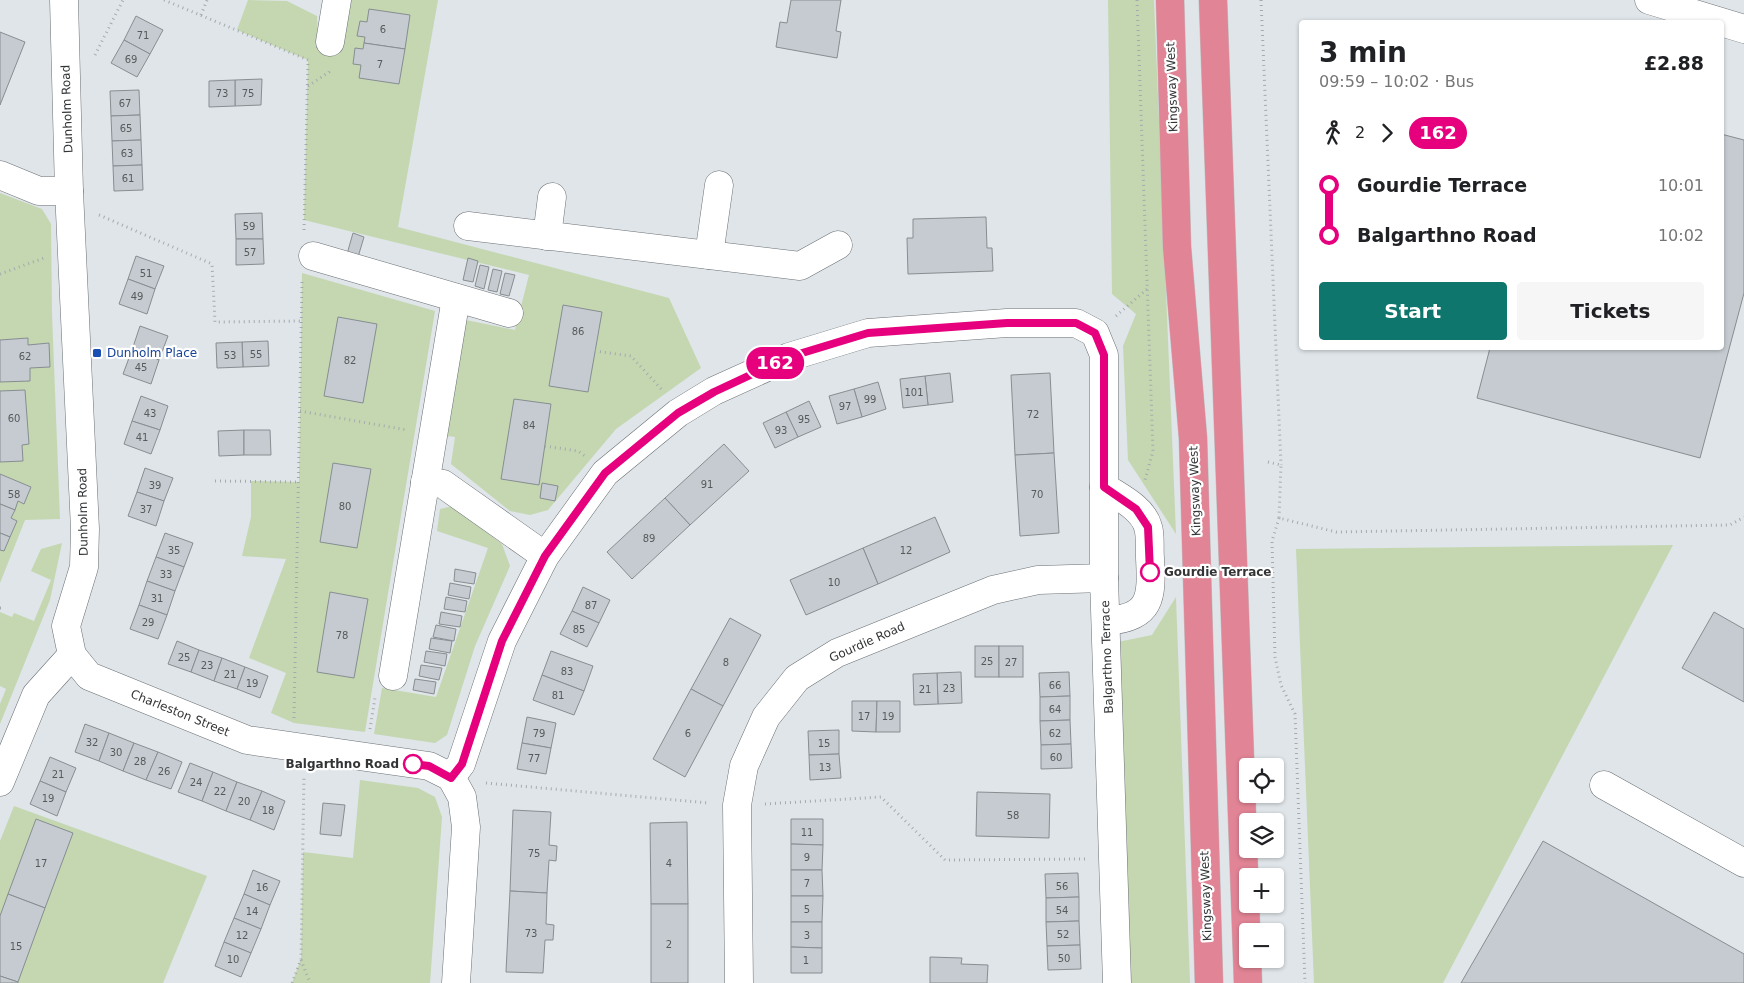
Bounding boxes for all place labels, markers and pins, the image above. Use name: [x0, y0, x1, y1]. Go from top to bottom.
place label: Dunholm Place: [107, 346, 197, 360]
marker: Dunholm Place: [91, 347, 103, 359]
marker: Gourdie Terrace: [1140, 562, 1160, 582]
place label: Gourdie Terrace: [1164, 565, 1272, 579]
marker: Balgarthno Road: [403, 754, 423, 774]
place label: Balgarthno Road: [286, 757, 399, 771]

